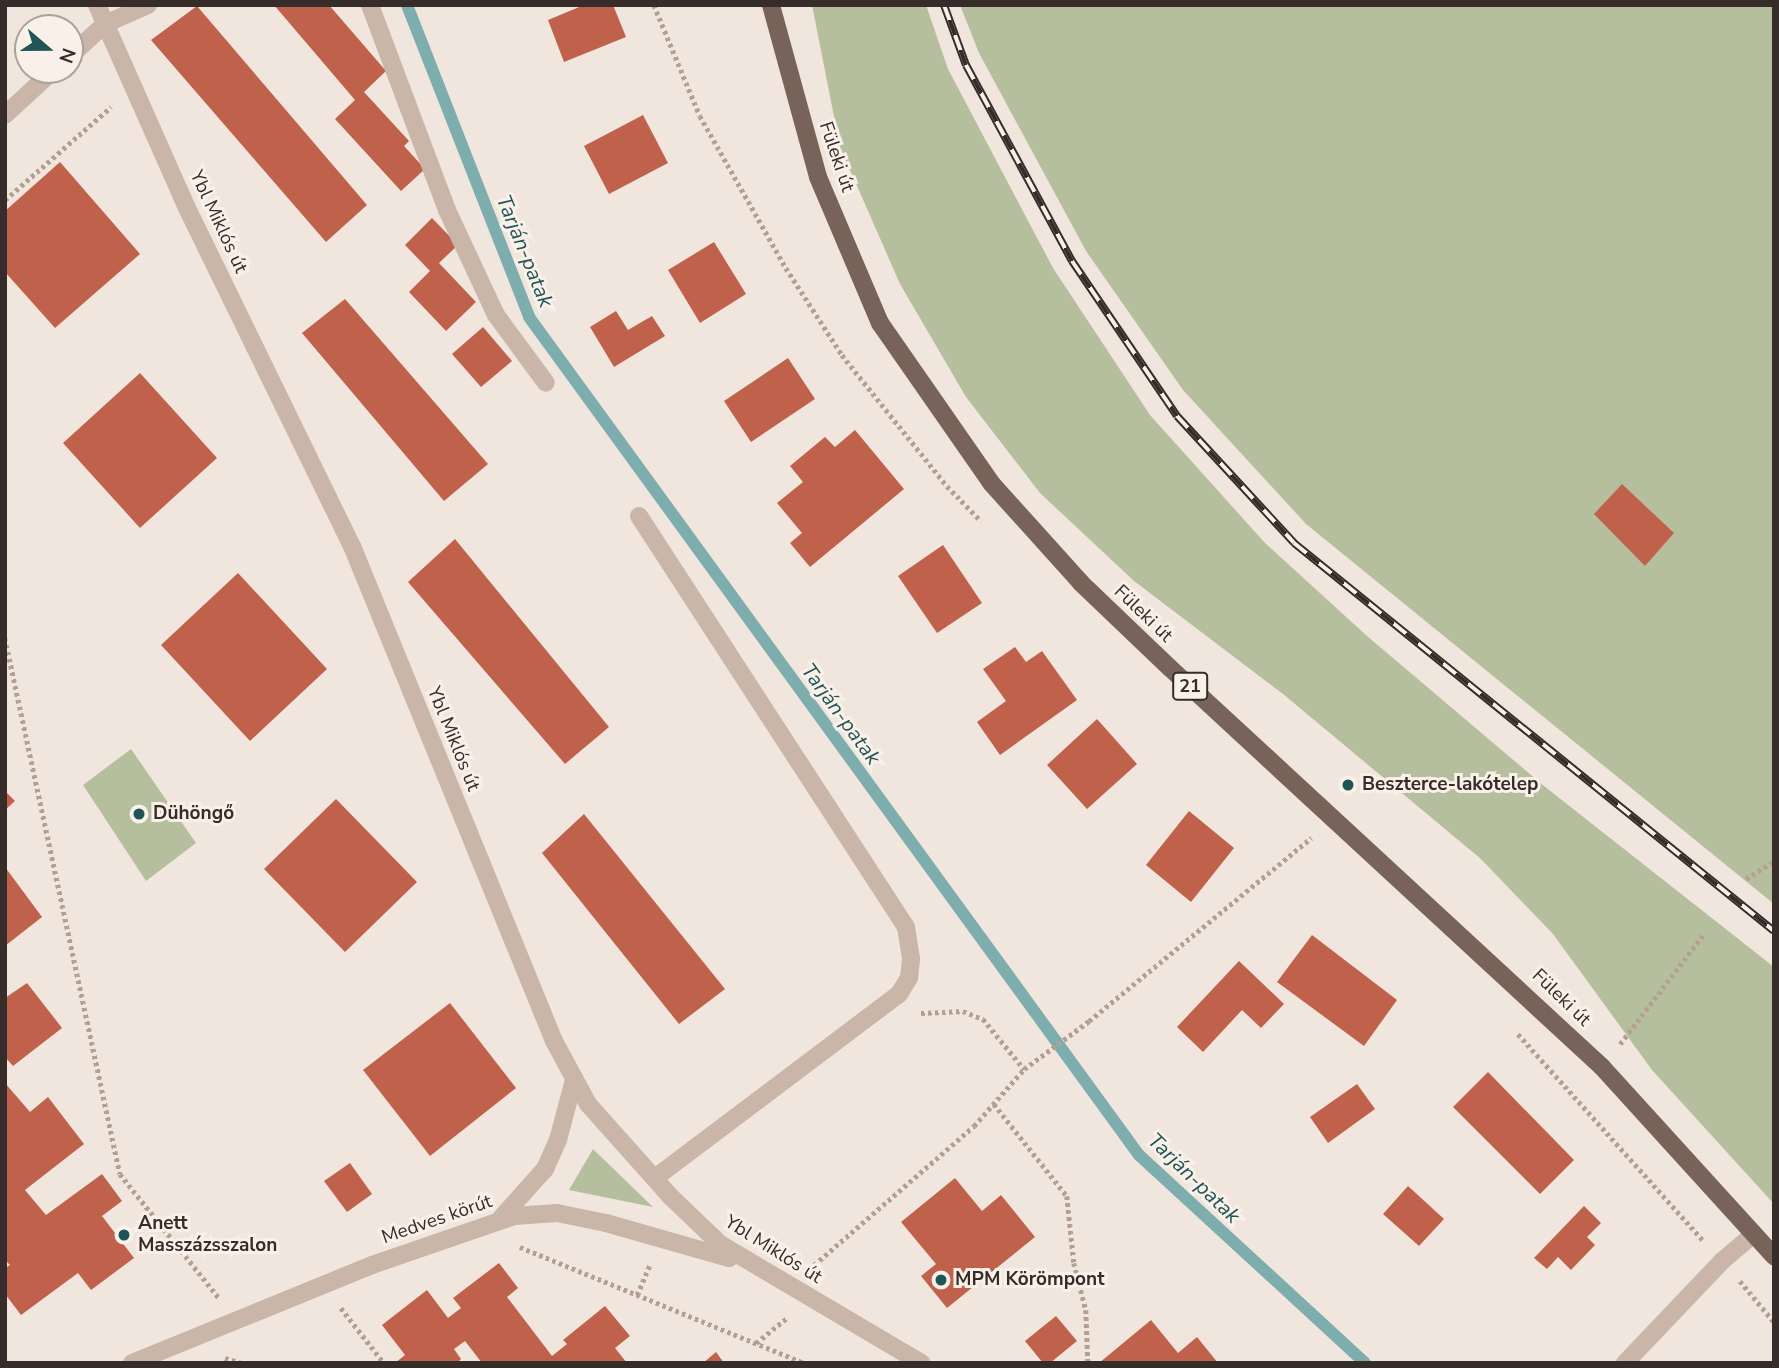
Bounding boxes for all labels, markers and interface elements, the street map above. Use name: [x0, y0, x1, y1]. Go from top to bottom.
north arrow: [14, 14, 84, 84]
text: N: [52, 44, 82, 67]
street label: Füleki út: [813, 119, 859, 195]
street label: Ybl Miklós út: [184, 167, 252, 277]
water label: Tarján-patak: [491, 191, 559, 311]
street label: Füleki út: [1109, 581, 1177, 647]
water label: Tarján-patak: [796, 658, 886, 770]
road number: 21: [1171, 672, 1209, 700]
street label: Ybl Miklós út: [422, 684, 484, 794]
place label: Beszterce-lakótelep: [1362, 774, 1538, 796]
marker: Beszterce-lakótelep: [1340, 777, 1356, 793]
place label: Dühöngő: [153, 803, 234, 825]
marker: Dühöngő: [131, 806, 147, 822]
street label: Füleki út: [1527, 965, 1595, 1031]
water label: Tarján-patak: [1142, 1128, 1246, 1228]
street label: Medves körút: [379, 1190, 495, 1250]
street label: Ybl Miklós út: [720, 1211, 826, 1289]
place label: Anett Masszázsszalon: [138, 1213, 277, 1257]
marker: Anett Masszázsszalon: [116, 1227, 132, 1243]
place label: MPM Körömpont: [955, 1269, 1104, 1291]
marker: MPM Körömpont: [933, 1272, 949, 1288]

